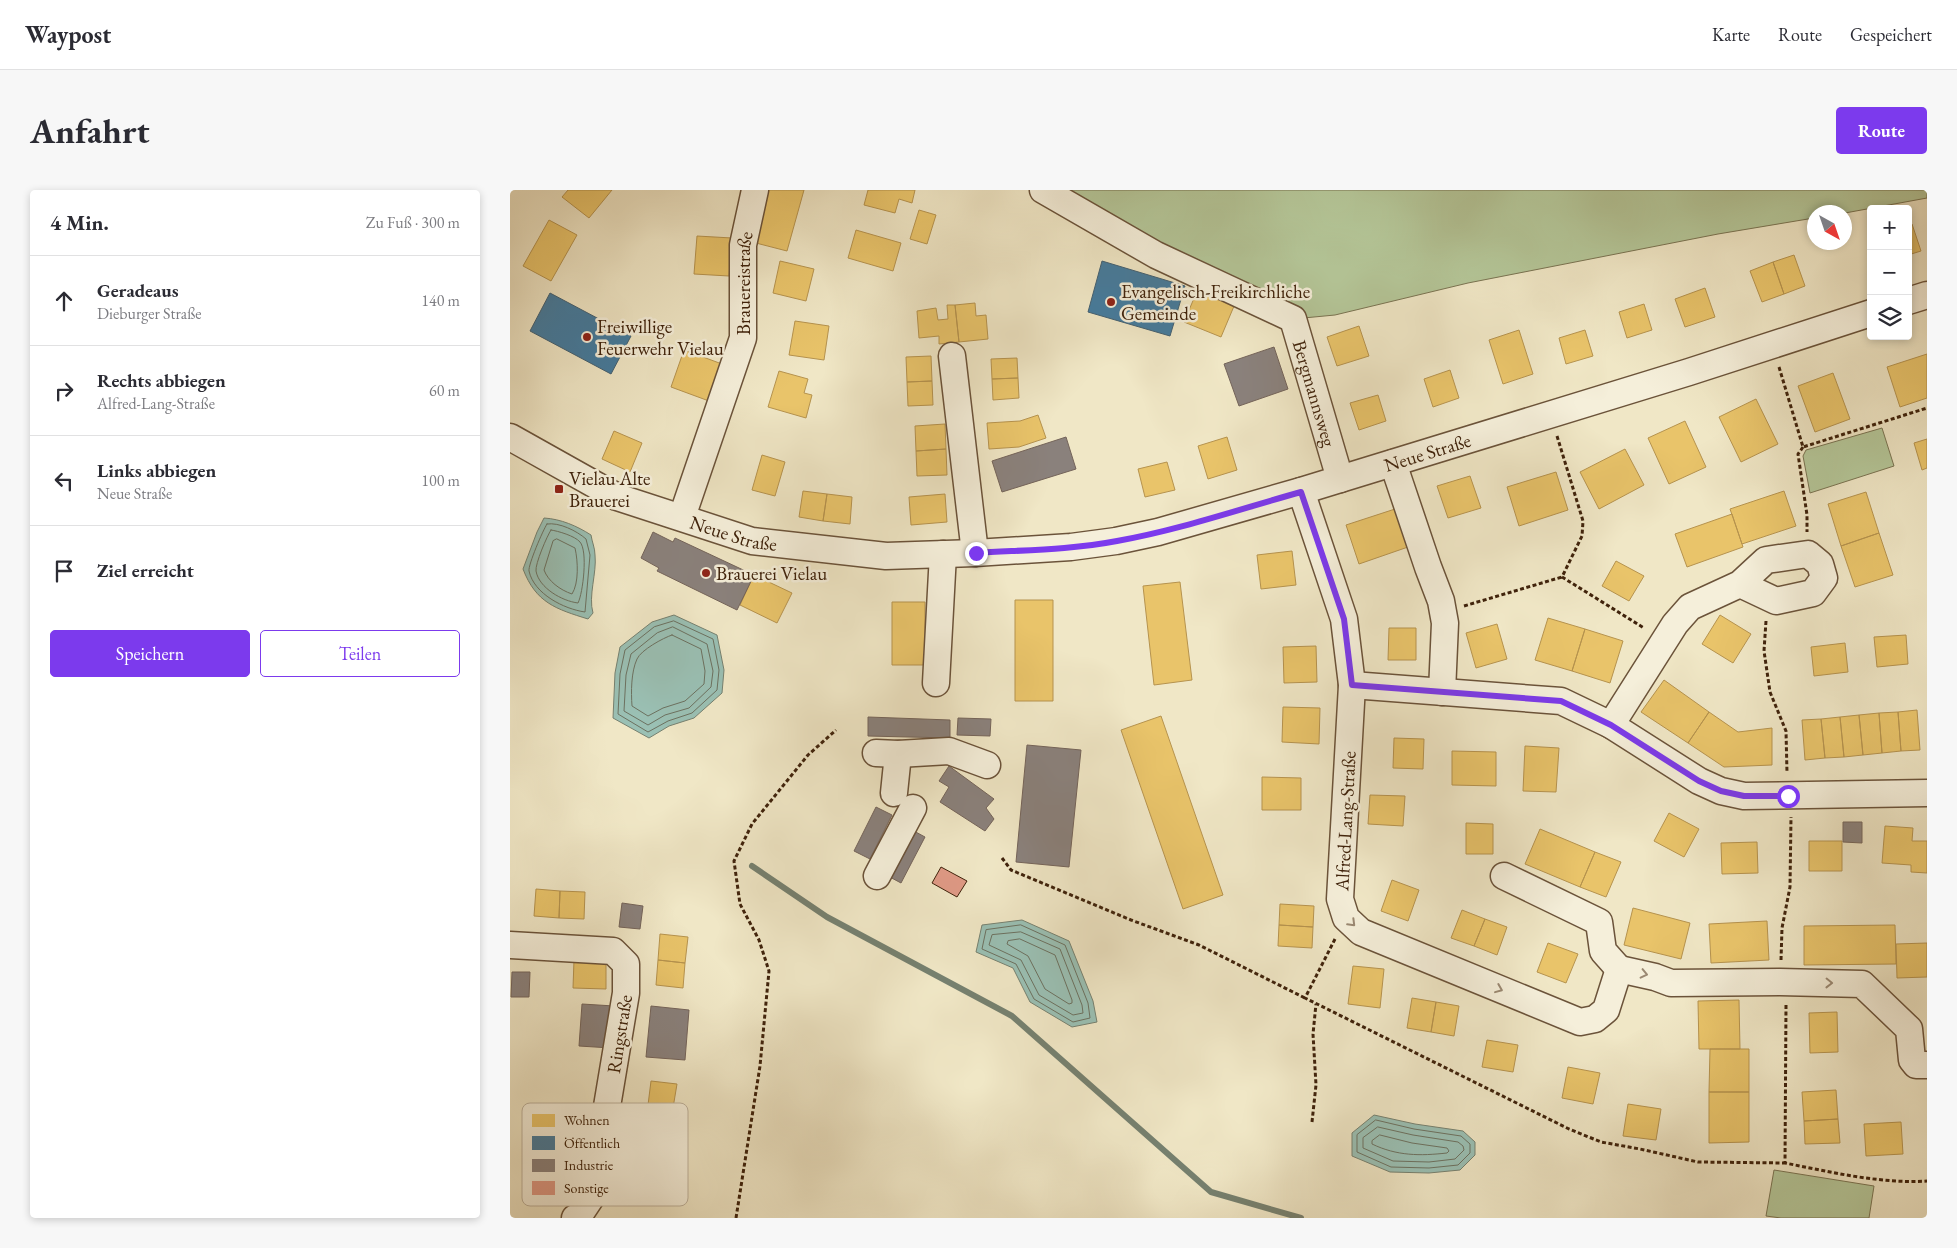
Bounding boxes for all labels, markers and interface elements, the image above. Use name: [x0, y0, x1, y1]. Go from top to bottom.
text: Waypost: [25, 19, 111, 50]
text: Karte: [1712, 23, 1750, 46]
text: Route: [1778, 23, 1822, 46]
text: Gespeichert: [1850, 23, 1932, 46]
button: Route: [1836, 107, 1927, 154]
text: Anfahrt: [30, 108, 150, 153]
north arrow: [1807, 205, 1852, 250]
map controls: [1867, 205, 1912, 340]
button: +: [1867, 205, 1912, 250]
text: 4 Min.: [50, 209, 109, 236]
text: Zu Fuß · 300 m: [366, 212, 460, 233]
street label: Brauereistraße: [731, 229, 759, 335]
button: −: [1867, 250, 1912, 295]
text: Geradeaus: [97, 278, 179, 303]
place label: Evangelisch-Freikirchliche Gemeinde: [1121, 279, 1310, 326]
icon: ahead: [50, 287, 78, 315]
text: 140 m: [421, 290, 460, 311]
button: layers: [1867, 295, 1912, 340]
marker: Evangelisch-Freikirchliche Gemeinde: [1105, 296, 1117, 308]
text: Dieburger Straße: [97, 303, 201, 324]
place label: Freiwillige Feuerwehr Vielau: [597, 314, 724, 361]
marker: Freiwillige Feuerwehr Vielau: [581, 331, 593, 343]
street label: Bergmannsweg: [1287, 337, 1342, 450]
text: Rechts abbiegen: [97, 368, 226, 393]
icon: right: [50, 377, 78, 405]
text: 60 m: [429, 380, 460, 401]
text: Alfred-Lang-Straße: [97, 393, 215, 414]
street label: Neue Straße: [1381, 428, 1474, 478]
text: Links abbiegen: [97, 458, 216, 483]
place label: Vielau Alte Brauerei: [569, 466, 651, 513]
icon: left: [50, 467, 78, 495]
text: 100 m: [421, 470, 460, 491]
text: Neue Straße: [97, 483, 172, 504]
marker: Vielau Alte Brauerei: [553, 483, 565, 495]
street label: Neue Straße: [687, 510, 778, 557]
route end: [965, 542, 988, 565]
icon: arrive: [50, 557, 78, 585]
text: Ziel erreicht: [97, 558, 194, 583]
place label: Brauerei Vielau: [716, 561, 827, 586]
marker: Brauerei Vielau: [700, 567, 712, 579]
button: Speichern: [50, 630, 250, 677]
button: Teilen: [260, 630, 460, 677]
street label: Alfred-Lang-Straße: [1329, 750, 1362, 893]
route start: [1777, 785, 1800, 808]
one-way arrow: [1346, 917, 1355, 926]
one-way arrow: [1640, 968, 1649, 979]
one-way arrow: [1826, 978, 1833, 988]
one-way arrow: [1494, 982, 1503, 993]
street label: Ringstraße: [601, 993, 638, 1075]
legend: [522, 1103, 688, 1206]
text: Wohnen: [564, 1111, 610, 1129]
text: Öffentlich: [564, 1134, 620, 1152]
text: Industrie: [564, 1156, 614, 1174]
text: Sonstige: [564, 1179, 609, 1197]

